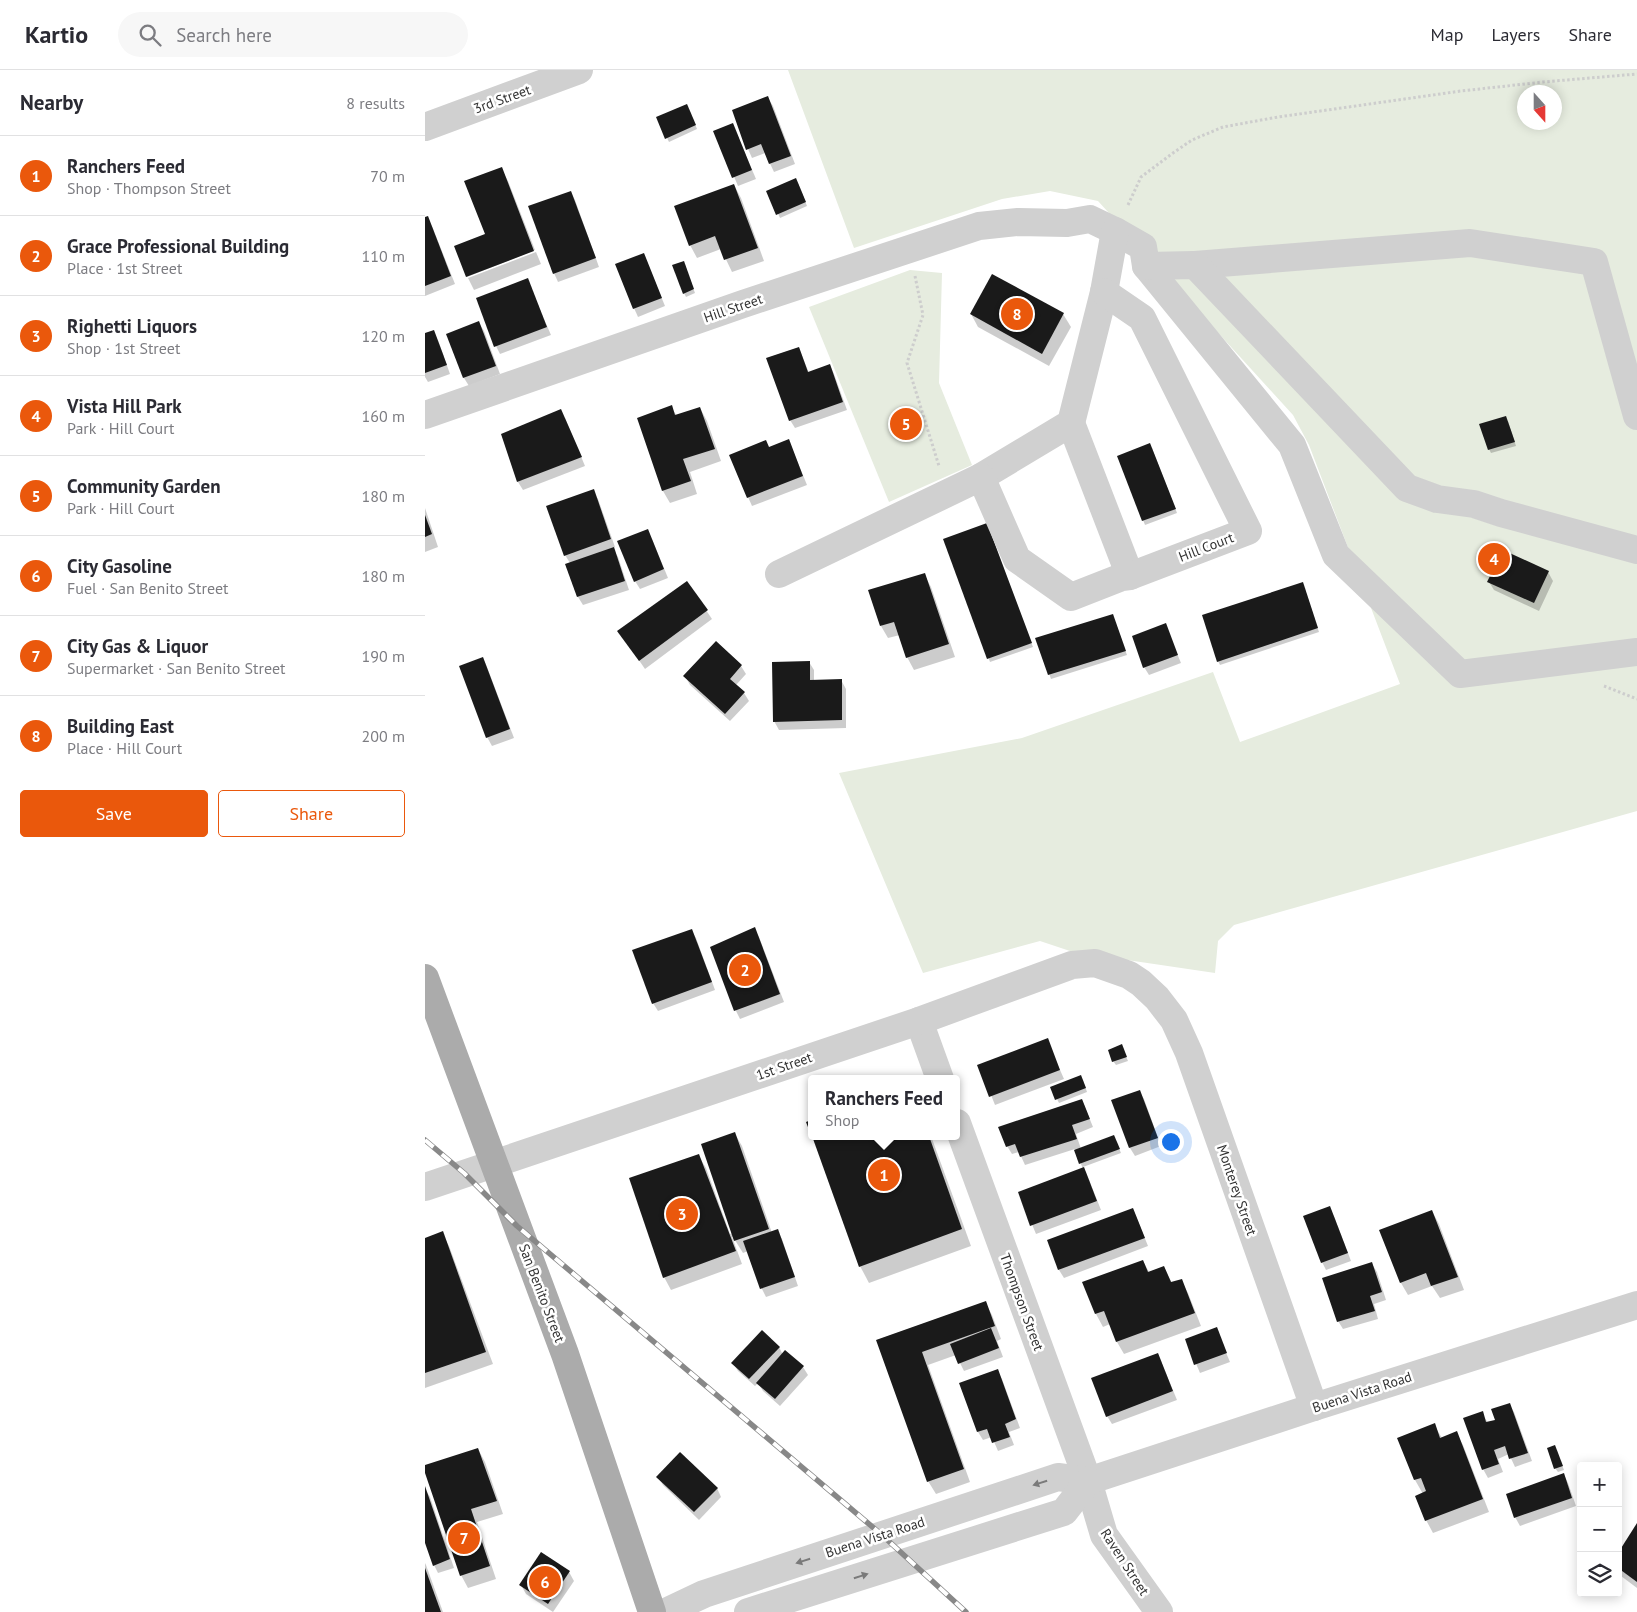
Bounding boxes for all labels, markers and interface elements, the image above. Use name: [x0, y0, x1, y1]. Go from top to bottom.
search box: [118, 12, 468, 57]
text: Kartio: [25, 19, 88, 50]
icon: search: [136, 21, 164, 49]
text: Search here: [176, 23, 272, 47]
text: Map: [1431, 23, 1463, 46]
text: Layers: [1491, 23, 1540, 46]
text: Share: [1568, 23, 1612, 46]
street label: 3rd Street: [471, 80, 533, 118]
north arrow: [1517, 85, 1562, 130]
text: Nearby: [20, 89, 83, 116]
text: 8 results: [346, 93, 405, 113]
text: Ranchers Feed: [67, 154, 185, 178]
text: 1: [31, 166, 41, 186]
text: 70 m: [370, 166, 405, 186]
text: Shop · Thompson Street: [67, 178, 231, 198]
text: Grace Professional Building: [67, 234, 289, 258]
text: 2: [31, 246, 41, 266]
text: 110 m: [362, 246, 405, 266]
text: Place · 1st Street: [67, 258, 182, 278]
street label: Hill Street: [701, 290, 765, 326]
pin: 8: [1001, 295, 1033, 333]
text: Righetti Liquors: [67, 314, 197, 338]
text: 3: [31, 326, 41, 346]
text: 120 m: [362, 326, 405, 346]
text: Shop · 1st Street: [67, 338, 180, 358]
text: Vista Hill Park: [67, 394, 182, 418]
pin: 5: [890, 405, 922, 443]
text: 4: [31, 406, 41, 426]
text: 160 m: [362, 406, 405, 426]
text: Park · Hill Court: [67, 418, 175, 438]
text: Community Garden: [67, 474, 220, 498]
text: 5: [31, 486, 41, 506]
text: 180 m: [362, 486, 405, 506]
text: Park · Hill Court: [67, 498, 175, 518]
street label: Hill Court: [1176, 528, 1236, 566]
pin: 4: [1478, 540, 1510, 578]
text: City Gasoline: [67, 554, 172, 578]
text: 6: [31, 566, 41, 586]
text: 180 m: [362, 566, 405, 586]
text: Fuel · San Benito Street: [67, 578, 228, 598]
text: City Gas & Liquor: [67, 634, 208, 658]
text: 7: [31, 646, 41, 666]
text: 190 m: [362, 646, 405, 666]
text: Supermarket · San Benito Street: [67, 658, 285, 678]
text: Building East: [67, 714, 174, 738]
text: 8: [31, 726, 41, 746]
text: 200 m: [362, 726, 405, 746]
text: Place · Hill Court: [67, 738, 182, 758]
button: Save: [20, 790, 208, 837]
button: Share: [218, 790, 405, 837]
pin: 2: [729, 951, 761, 989]
street label: 1st Street: [754, 1048, 814, 1084]
popup: [808, 1075, 960, 1140]
text: Ranchers Feed: [825, 1086, 943, 1110]
text: Shop: [825, 1110, 859, 1130]
your location: [1158, 1129, 1184, 1155]
street label: Monterey Street: [1213, 1142, 1261, 1238]
pin: 1: [868, 1156, 900, 1194]
pin: 3: [666, 1195, 698, 1233]
street label: San Benito Street: [515, 1241, 569, 1345]
street label: Thompson Street: [996, 1251, 1048, 1353]
street label: Buena Vista Road: [1310, 1367, 1414, 1417]
map controls: [1577, 1462, 1622, 1597]
button: +: [1577, 1462, 1622, 1507]
one-way arrow: [1033, 1480, 1048, 1487]
button: −: [1577, 1507, 1622, 1552]
street label: Buena Vista Road: [823, 1512, 927, 1562]
pin: 7: [448, 1519, 480, 1557]
street label: Raven Street: [1097, 1525, 1153, 1599]
button: layers: [1577, 1552, 1622, 1597]
one-way arrow: [795, 1557, 810, 1565]
pin: 6: [529, 1563, 561, 1601]
one-way arrow: [854, 1571, 869, 1579]

